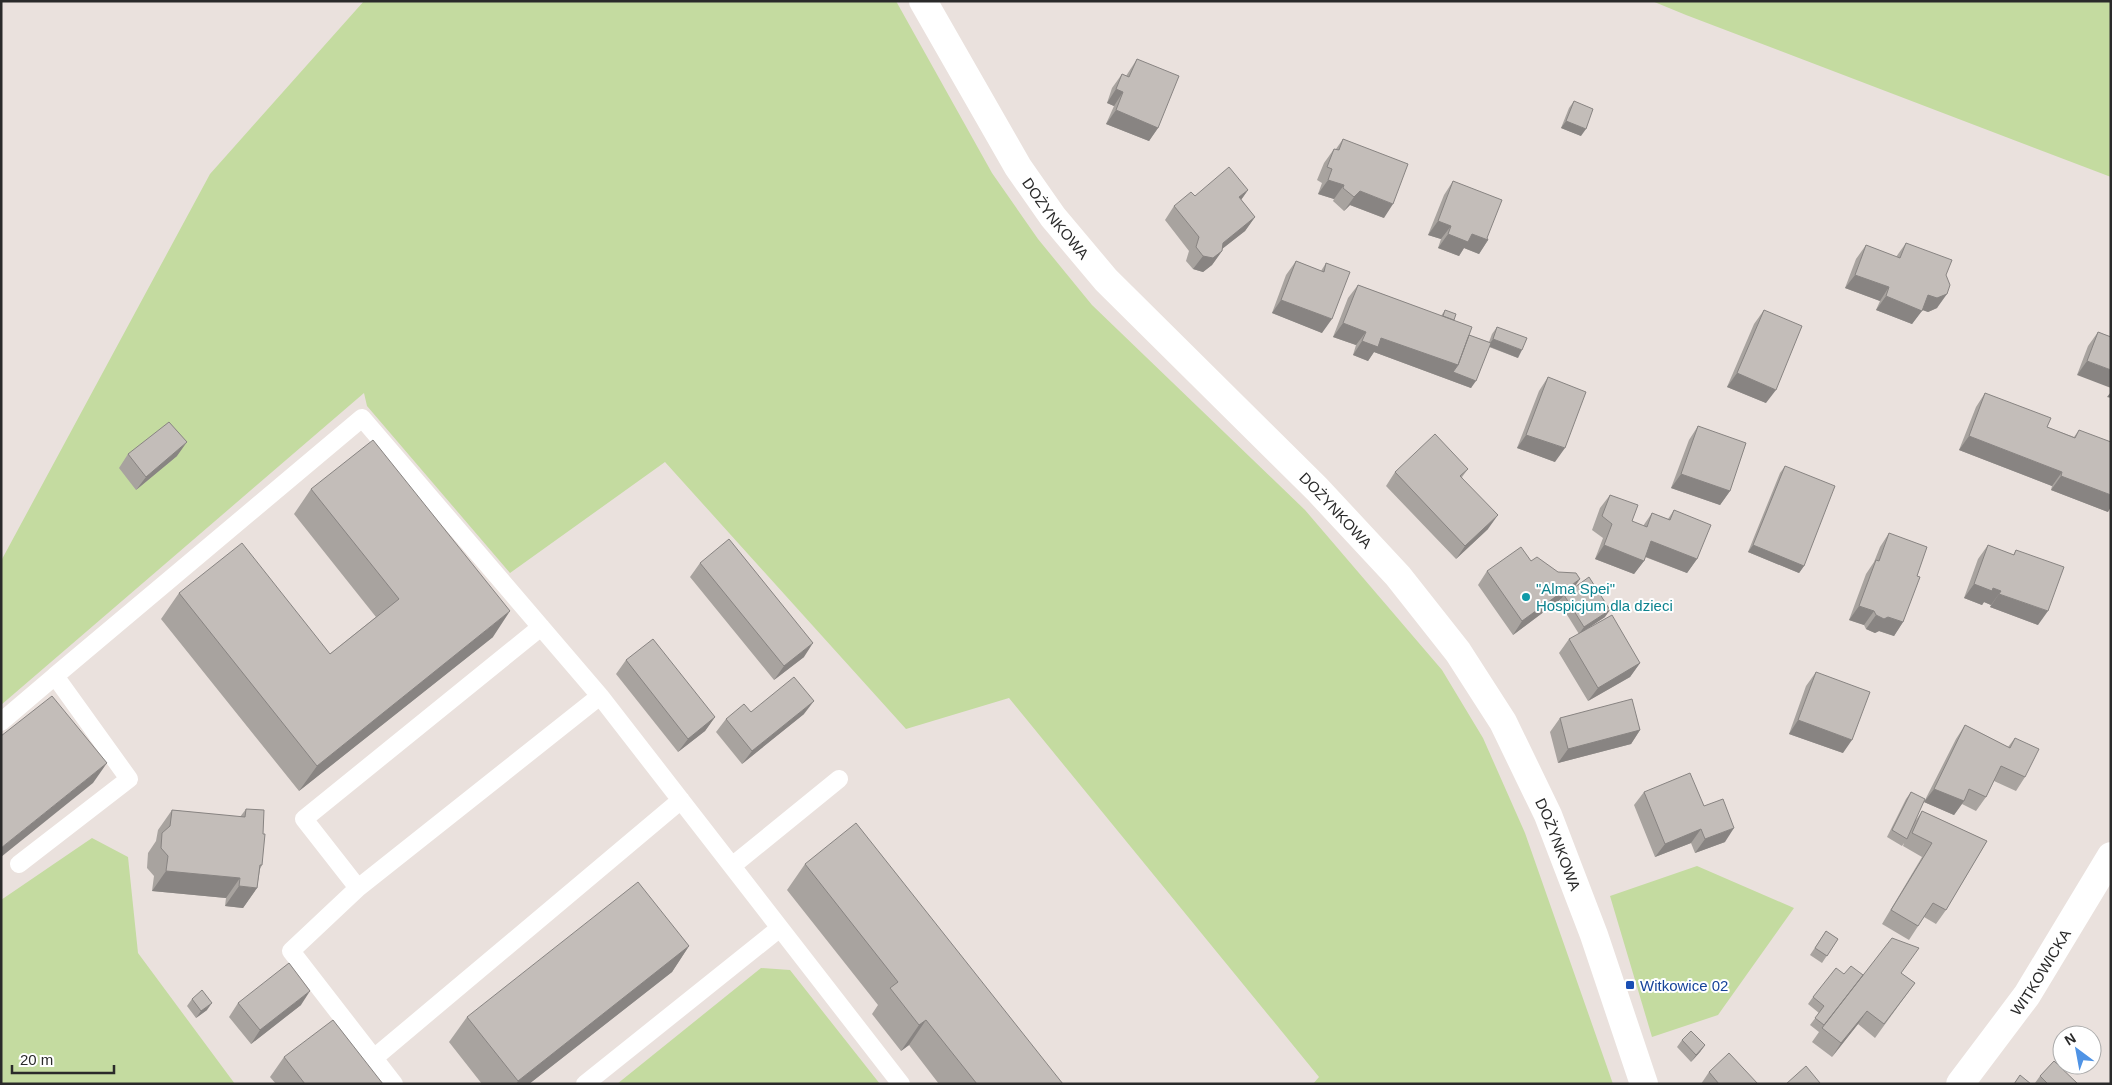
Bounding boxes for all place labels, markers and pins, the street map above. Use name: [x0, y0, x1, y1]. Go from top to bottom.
place label: "Alma Spei" Hospicjum dla dzieci: [1536, 580, 1673, 614]
marker: "Alma Spei" Hospicjum dla dzieci: [1520, 591, 1532, 603]
place label: Witkowice 02: [1640, 977, 1728, 994]
marker: Witkowice 02: [1624, 979, 1636, 991]

